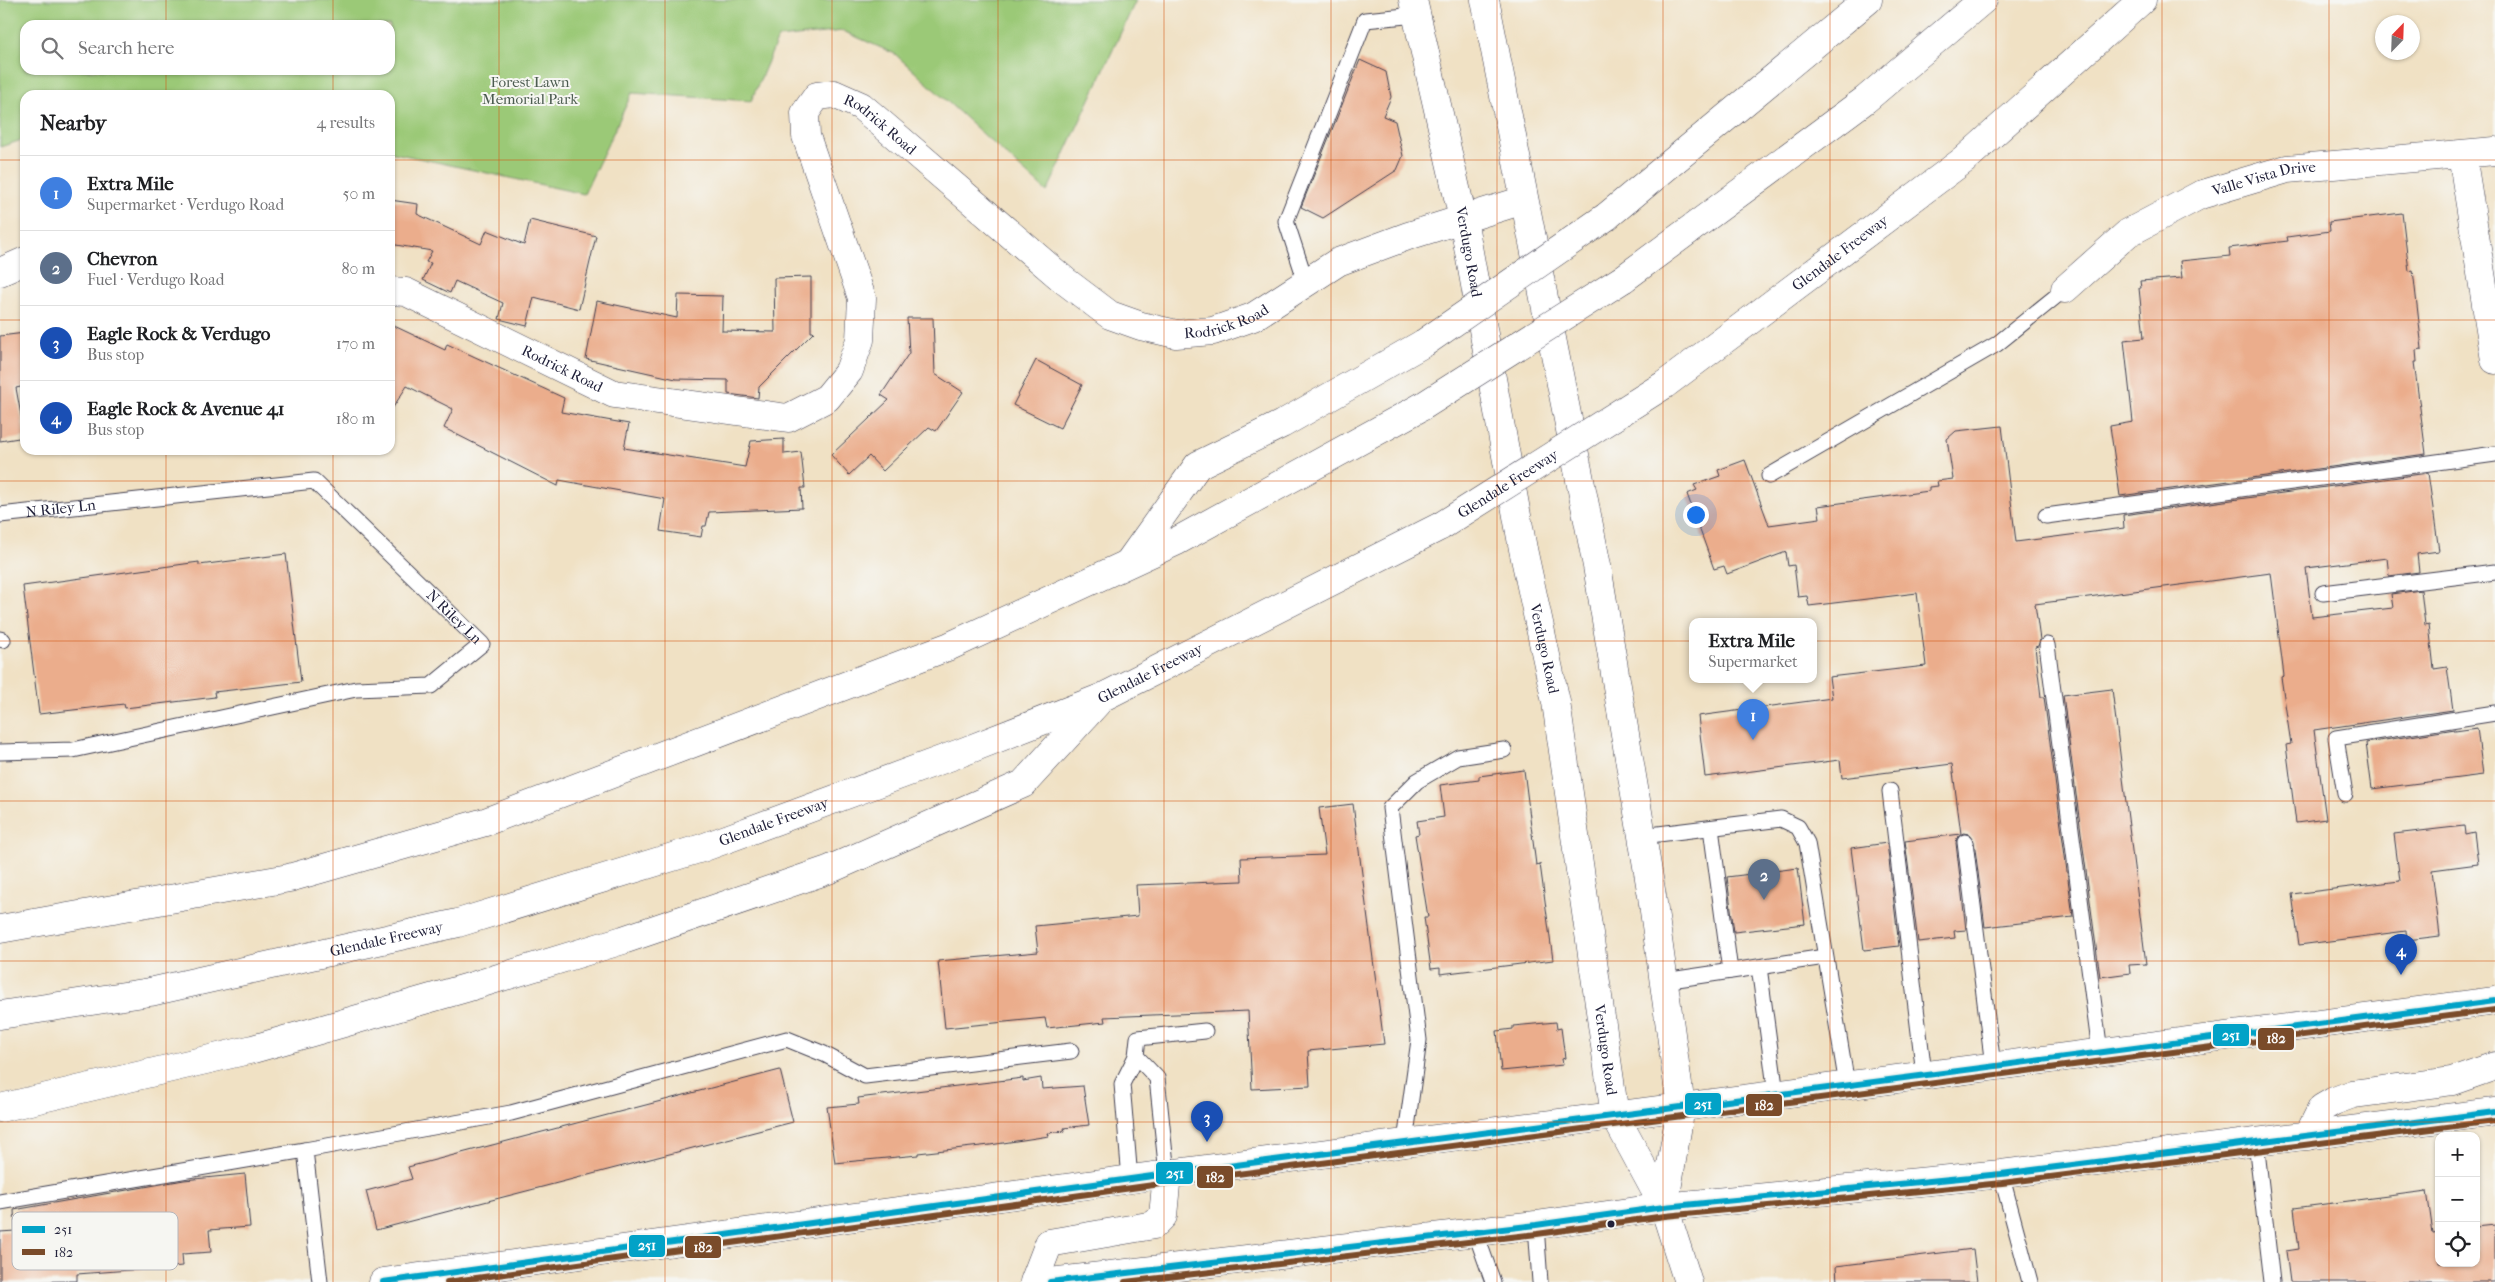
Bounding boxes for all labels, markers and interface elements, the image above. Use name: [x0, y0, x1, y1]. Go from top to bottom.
north arrow: [2375, 15, 2420, 60]
search box: [20, 20, 395, 75]
icon: search: [38, 34, 66, 62]
text: Search here: [78, 37, 174, 59]
park label: Forest Lawn Memorial Park: [482, 73, 578, 108]
street label: Rodrick Road: [841, 91, 921, 159]
text: Nearby: [40, 111, 106, 135]
text: 4 results: [317, 113, 375, 132]
street label: Valle Vista Drive: [2209, 158, 2317, 200]
text: Extra Mile: [87, 173, 174, 195]
text: 1: [53, 184, 59, 203]
text: 50 m: [343, 184, 375, 203]
text: Supermarket · Verdugo Road: [87, 195, 284, 214]
street label: Verdugo Road: [1451, 204, 1486, 299]
street label: Glendale Freeway: [1788, 211, 1892, 295]
text: Chevron: [87, 248, 158, 270]
text: 2: [52, 259, 60, 278]
text: 80 m: [341, 259, 375, 278]
text: Fuel · Verdugo Road: [87, 270, 224, 289]
street label: Rodrick Road: [1183, 300, 1273, 342]
text: Eagle Rock & Verdugo: [87, 323, 270, 345]
text: 3: [53, 334, 59, 353]
text: 170 m: [336, 334, 375, 353]
street label: Rodrick Road: [519, 341, 606, 396]
text: Bus stop: [87, 345, 144, 364]
text: Eagle Rock & Avenue 41: [87, 398, 285, 420]
text: 4: [51, 409, 61, 428]
text: 180 m: [336, 409, 375, 428]
text: Bus stop: [87, 420, 144, 439]
street label: Glendale Freeway: [1454, 445, 1562, 522]
street label: N Riley Ln: [25, 496, 97, 521]
your location: [1683, 502, 1709, 528]
street label: N Riley Ln: [423, 586, 486, 648]
street label: Verdugo Road: [1526, 601, 1563, 696]
popup: [1689, 618, 1817, 683]
text: Extra Mile: [1708, 630, 1795, 652]
street label: Glendale Freeway: [1095, 639, 1207, 707]
text: Supermarket: [1708, 652, 1798, 671]
pin: 1: [1737, 699, 1769, 740]
street label: Glendale Freeway: [716, 793, 832, 850]
pin: 2: [1748, 859, 1780, 900]
street label: Glendale Freeway: [328, 917, 446, 960]
pin: 4: [2385, 934, 2417, 975]
street label: Verdugo Road: [1590, 1002, 1621, 1097]
line badge: 251: [2212, 1023, 2250, 1047]
text: 251: [2222, 1027, 2240, 1044]
line badge: 182: [2257, 1027, 2295, 1051]
text: 182: [2266, 1030, 2286, 1047]
line badge: 251: [1684, 1092, 1722, 1116]
line badge: 182: [1745, 1093, 1783, 1117]
text: 251: [1694, 1096, 1712, 1113]
text: 182: [1754, 1097, 1774, 1114]
pin: 3: [1191, 1101, 1223, 1142]
map controls: [2435, 1132, 2480, 1267]
button: +: [2435, 1132, 2480, 1177]
line badge: 251: [1155, 1161, 1194, 1185]
text: 251: [1166, 1165, 1184, 1182]
line badge: 182: [1196, 1165, 1234, 1189]
text: 182: [1205, 1169, 1225, 1186]
button: −: [2435, 1177, 2480, 1222]
legend: [12, 1212, 178, 1270]
unlabelled marker: [1606, 1219, 1616, 1229]
text: 251: [54, 1221, 72, 1238]
button: locate: [2435, 1222, 2480, 1267]
line badge: 251: [628, 1234, 666, 1258]
line badge: 182: [684, 1235, 722, 1259]
text: 251: [638, 1237, 656, 1254]
text: 182: [693, 1239, 713, 1256]
text: 182: [54, 1244, 73, 1261]

